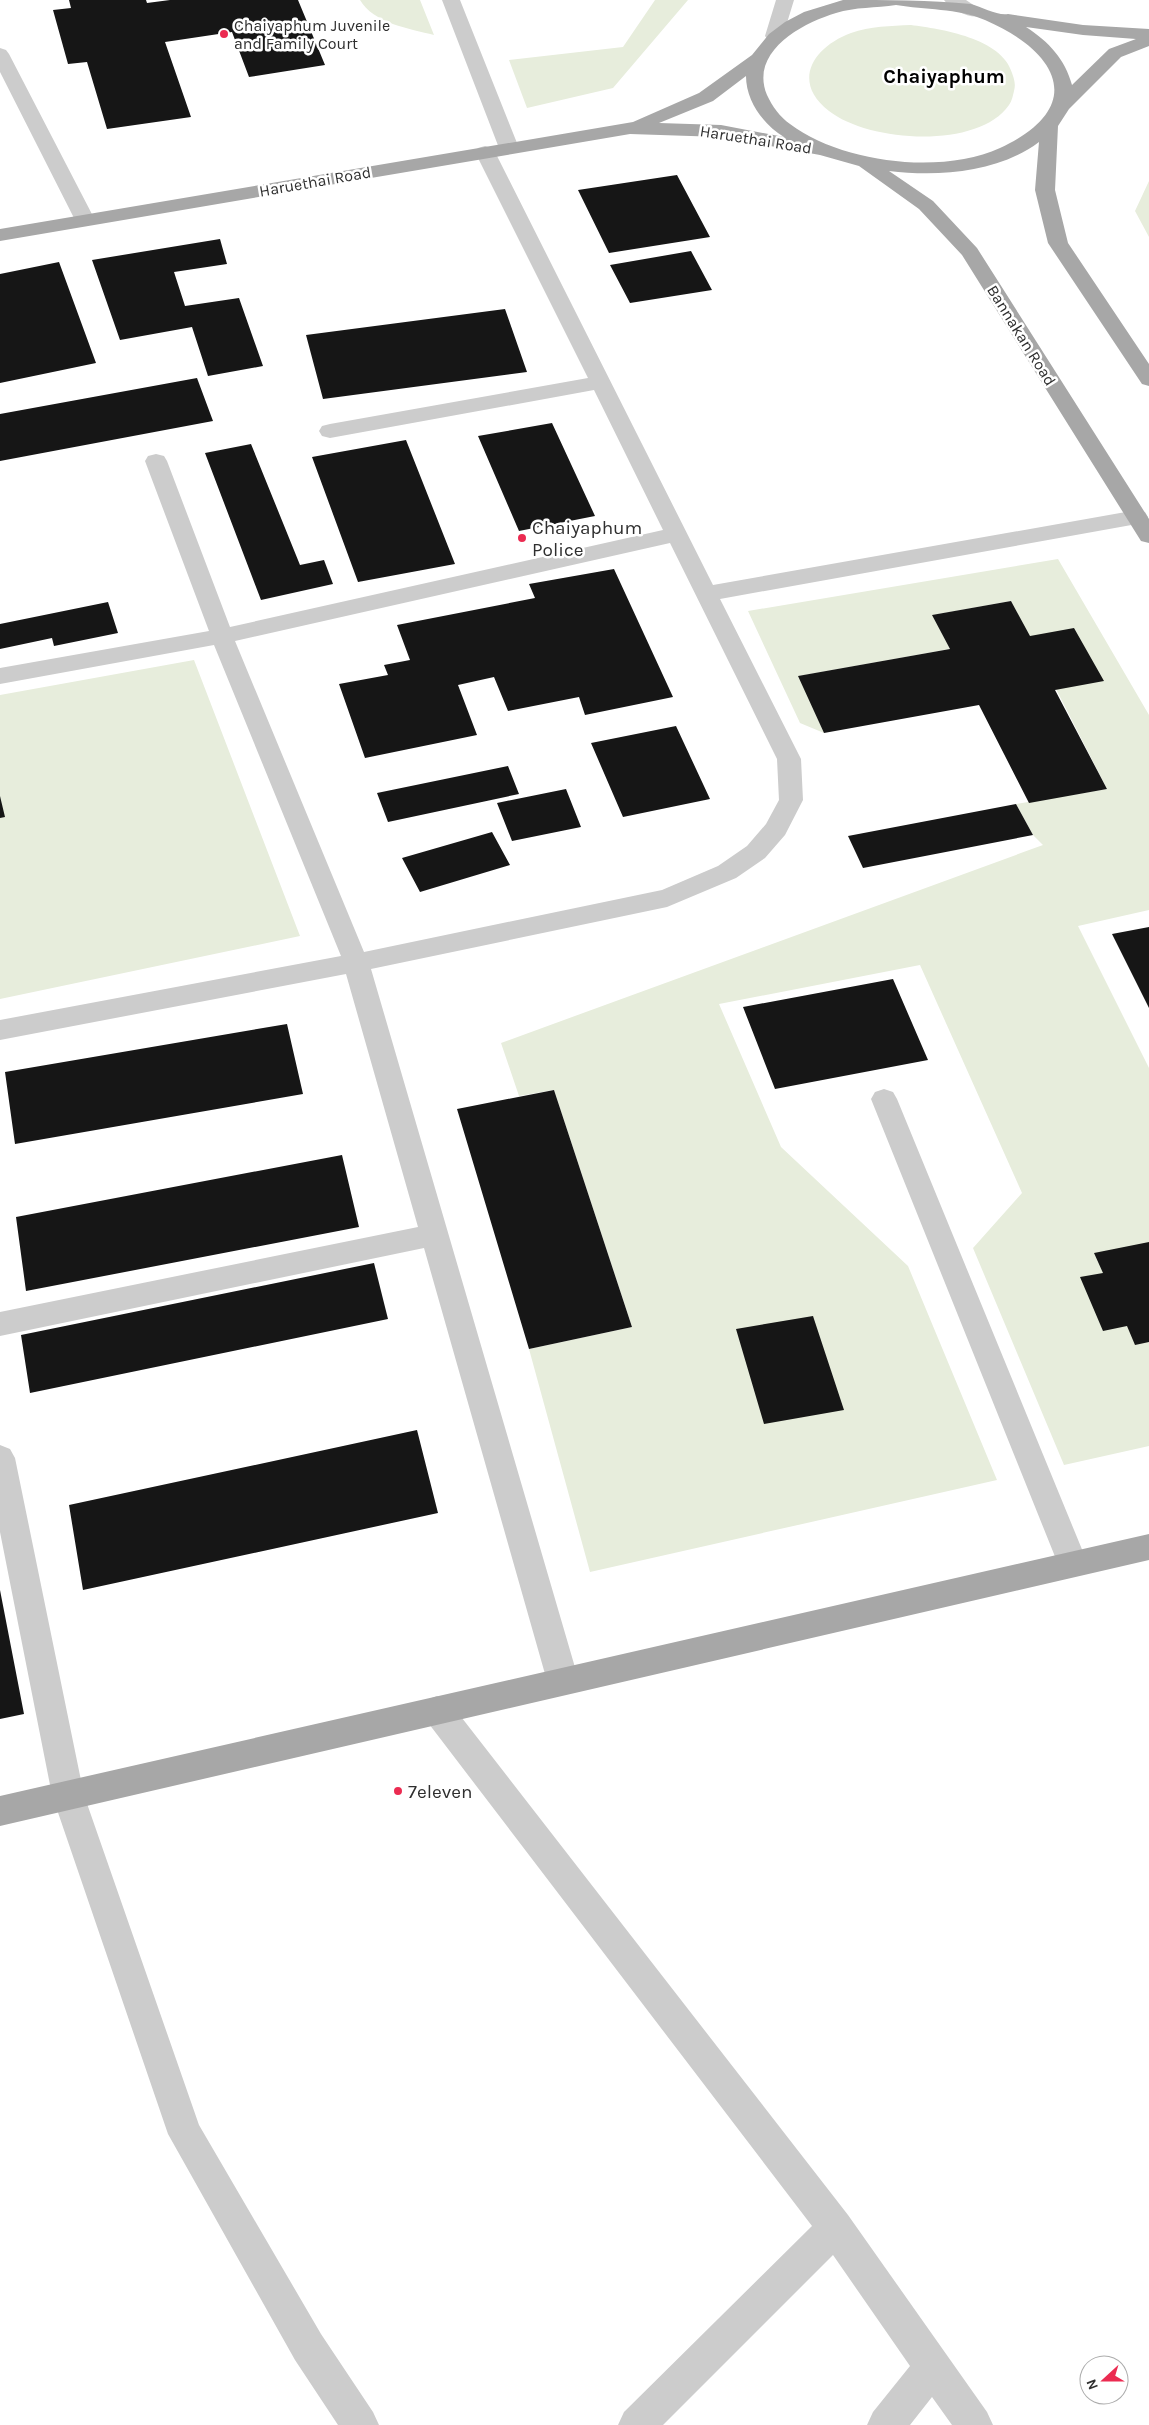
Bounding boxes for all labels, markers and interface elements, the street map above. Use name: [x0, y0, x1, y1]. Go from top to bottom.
place label: Chaiyaphum Juvenile and Family Court: [234, 16, 390, 53]
marker: Chaiyaphum Juvenile and Family Court: [218, 28, 230, 40]
district label: Chaiyaphum: [883, 65, 1005, 88]
street label: Haruethai Road: [699, 121, 813, 158]
street label: Haruethai Road: [258, 162, 372, 201]
street label: Bannakan Road: [983, 281, 1060, 389]
place label: Chaiyaphum Police: [532, 517, 642, 561]
marker: Chaiyaphum Police: [516, 532, 528, 544]
place label: 7eleven: [408, 1781, 473, 1803]
marker: 7eleven: [392, 1785, 404, 1797]
north arrow: [1079, 2355, 1129, 2405]
text: N: [1083, 2377, 1102, 2392]

